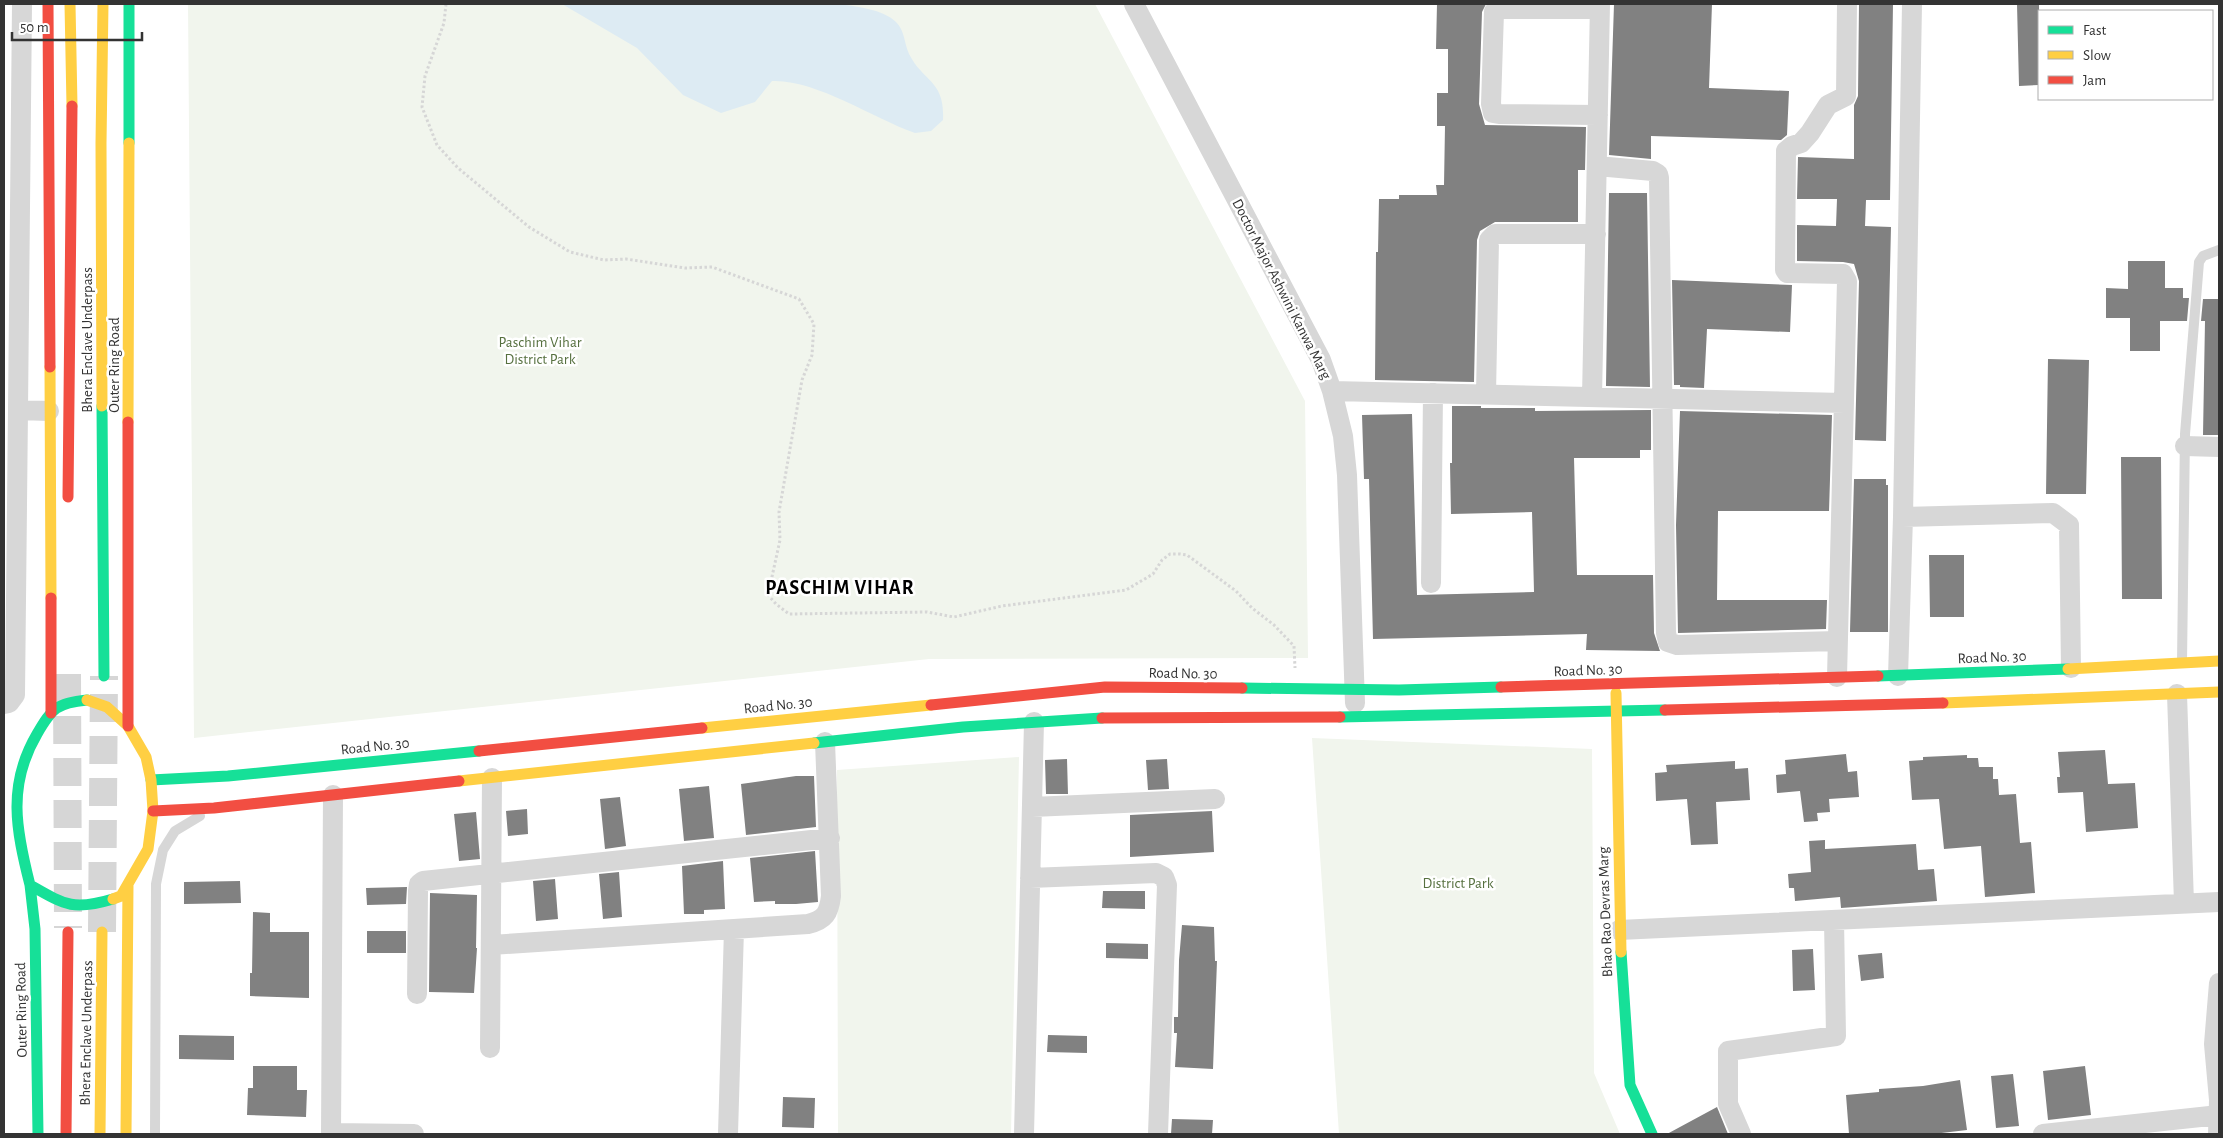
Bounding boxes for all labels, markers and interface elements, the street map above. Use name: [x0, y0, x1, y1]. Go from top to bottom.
scale bar: [12, 10, 142, 42]
legend: [2038, 10, 2213, 100]
text: 50 m: [20, 20, 49, 35]
text: Fast: [2083, 23, 2107, 38]
text: Slow: [2083, 48, 2111, 63]
text: Jam: [2083, 73, 2106, 88]
street label: Doctor Major Ashwini Kanwa Marg: [1229, 196, 1334, 383]
street label: Bhera Enclave Underpass: [80, 267, 95, 413]
street label: Outer Ring Road: [107, 317, 122, 413]
park label: Paschim Vihar District Park: [498, 335, 582, 367]
district label: PASCHIM VIHAR: [765, 578, 915, 598]
street label: Road No. 30: [1957, 649, 2027, 666]
street label: Road No. 30: [1553, 662, 1623, 679]
street label: Road No. 30: [1148, 665, 1218, 682]
street label: Road No. 30: [743, 694, 813, 717]
street label: Road No. 30: [340, 735, 410, 758]
street label: Bhao Rao Devras Marg: [1596, 846, 1615, 978]
park label: District Park: [1422, 876, 1494, 891]
street label: Bhera Enclave Underpass: [78, 960, 95, 1106]
street label: Outer Ring Road: [13, 962, 30, 1058]

